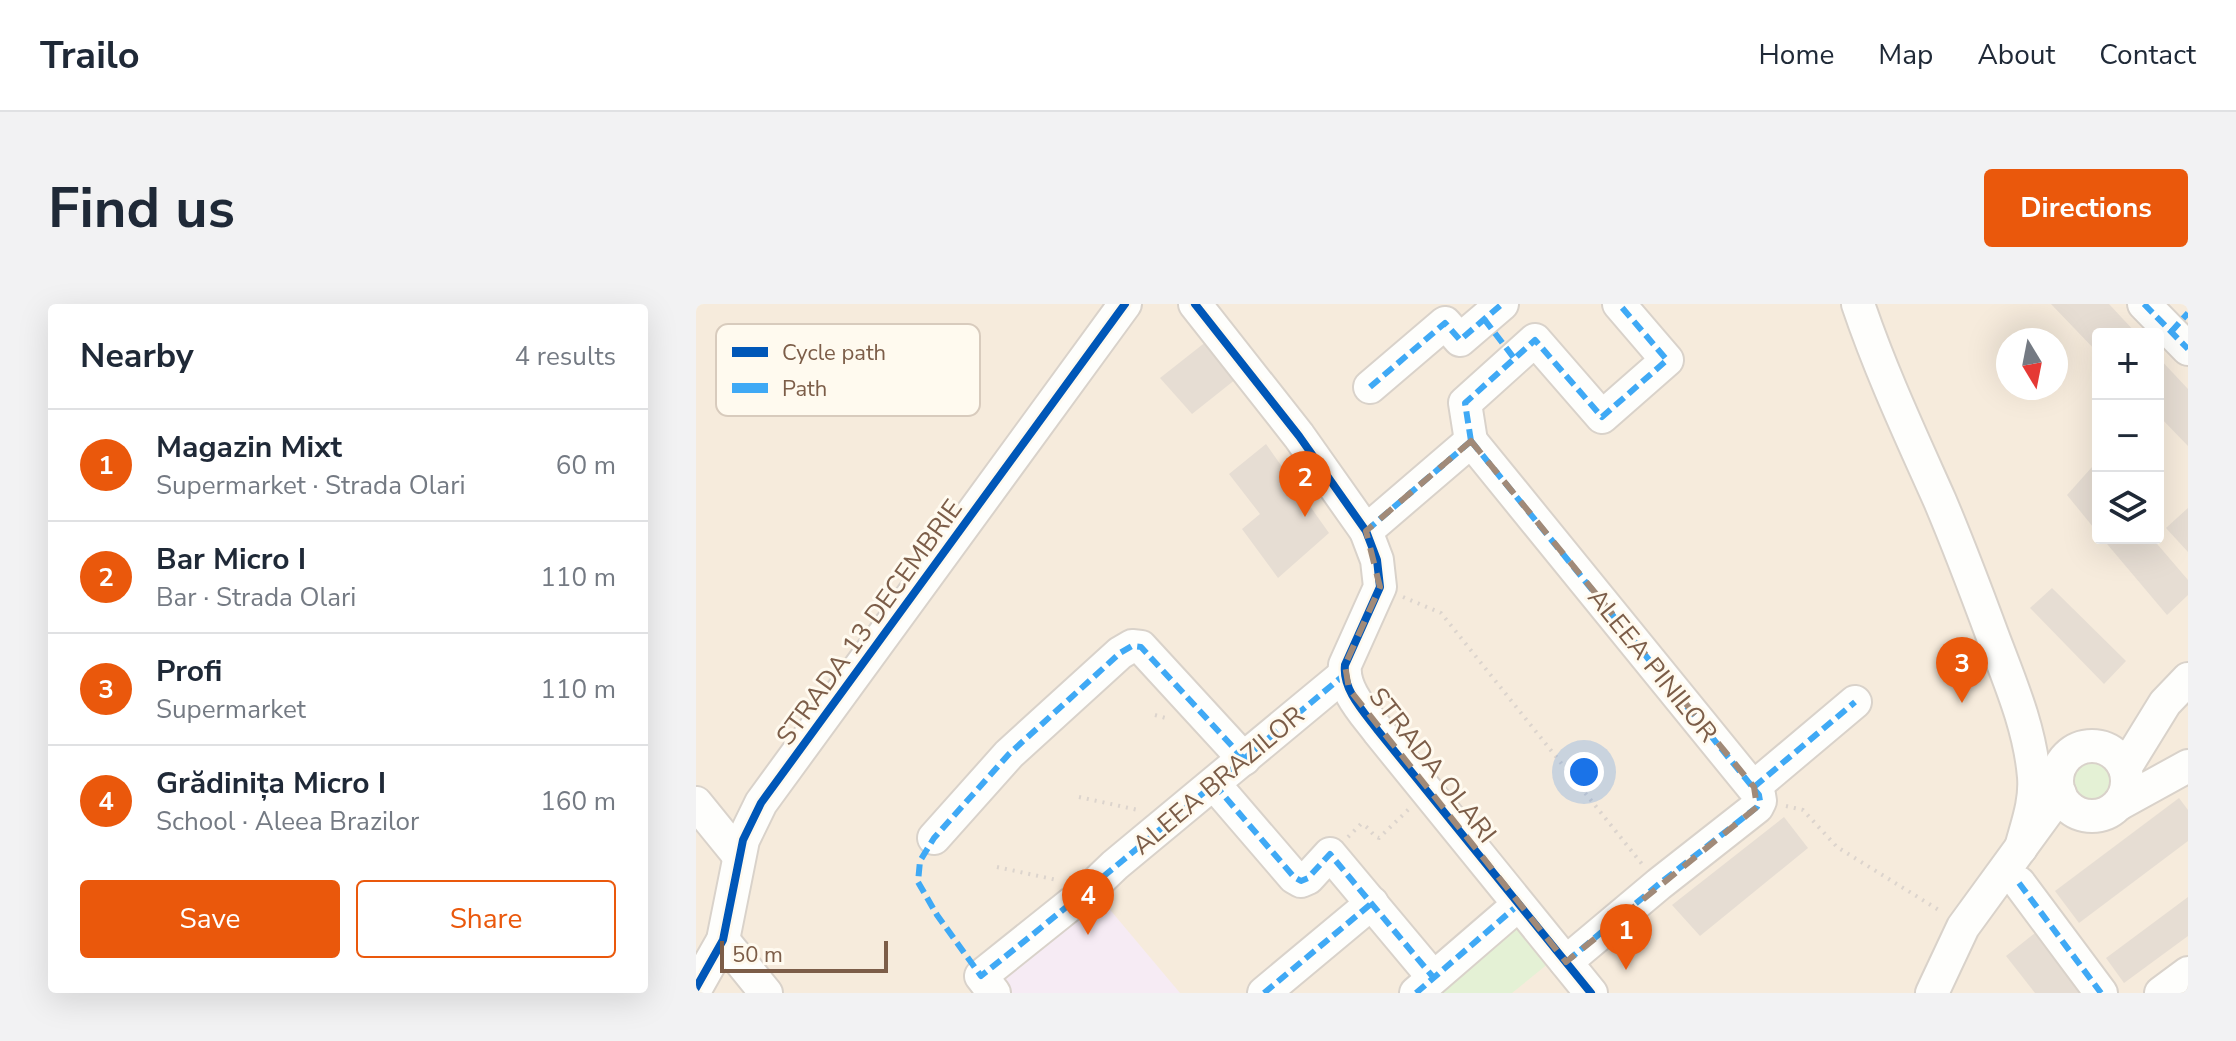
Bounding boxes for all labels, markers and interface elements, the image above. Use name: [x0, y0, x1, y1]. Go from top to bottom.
text: Trailo: [40, 30, 140, 81]
text: Home: [1759, 36, 1834, 74]
text: Map: [1878, 36, 1933, 74]
text: About: [1977, 36, 2055, 74]
text: Contact: [2099, 36, 2196, 74]
button: Directions: [1984, 169, 2188, 247]
text: Find us: [48, 170, 235, 247]
legend: [716, 324, 980, 416]
north arrow: [1996, 328, 2068, 400]
map controls: [2092, 328, 2164, 544]
button: +: [2092, 328, 2164, 400]
text: Nearby: [80, 333, 194, 379]
text: Cycle path: [782, 338, 886, 368]
text: 4 results: [515, 339, 616, 374]
text: Path: [782, 374, 827, 404]
button: −: [2092, 400, 2164, 472]
text: Magazin Mixt: [156, 427, 342, 468]
text: 1: [98, 448, 114, 483]
text: 60 m: [556, 448, 616, 483]
pin: 2: [1279, 451, 1331, 517]
text: Supermarket · Strada Olari: [156, 468, 465, 503]
button: layers: [2092, 472, 2164, 544]
street label: STRADA 13 DECEMBRIE: [768, 492, 971, 752]
text: Bar Micro I: [156, 539, 306, 580]
text: 2: [98, 560, 114, 595]
text: 110 m: [540, 560, 616, 595]
text: Bar · Strada Olari: [156, 580, 356, 615]
street label: ALEEA PINILOR: [1580, 581, 1725, 749]
pin: 3: [1936, 637, 1988, 703]
text: Profi: [156, 651, 222, 692]
text: 3: [98, 672, 114, 707]
text: 110 m: [540, 672, 616, 707]
street label: STRADA OLARI: [1361, 680, 1504, 850]
text: Supermarket: [156, 692, 306, 727]
street label: ALEEA BRAZILOR: [1125, 698, 1312, 863]
your location: [1564, 752, 1604, 792]
text: Grădinița Micro I: [156, 763, 386, 804]
text: 4: [98, 784, 114, 819]
text: 160 m: [540, 784, 616, 819]
text: School · Aleea Brazilor: [156, 804, 419, 839]
pin: 4: [1062, 869, 1114, 935]
button: Save: [80, 880, 340, 958]
button: Share: [356, 880, 616, 958]
pin: 1: [1600, 904, 1652, 970]
scale bar: [720, 937, 888, 973]
text: 50 m: [732, 940, 783, 970]

